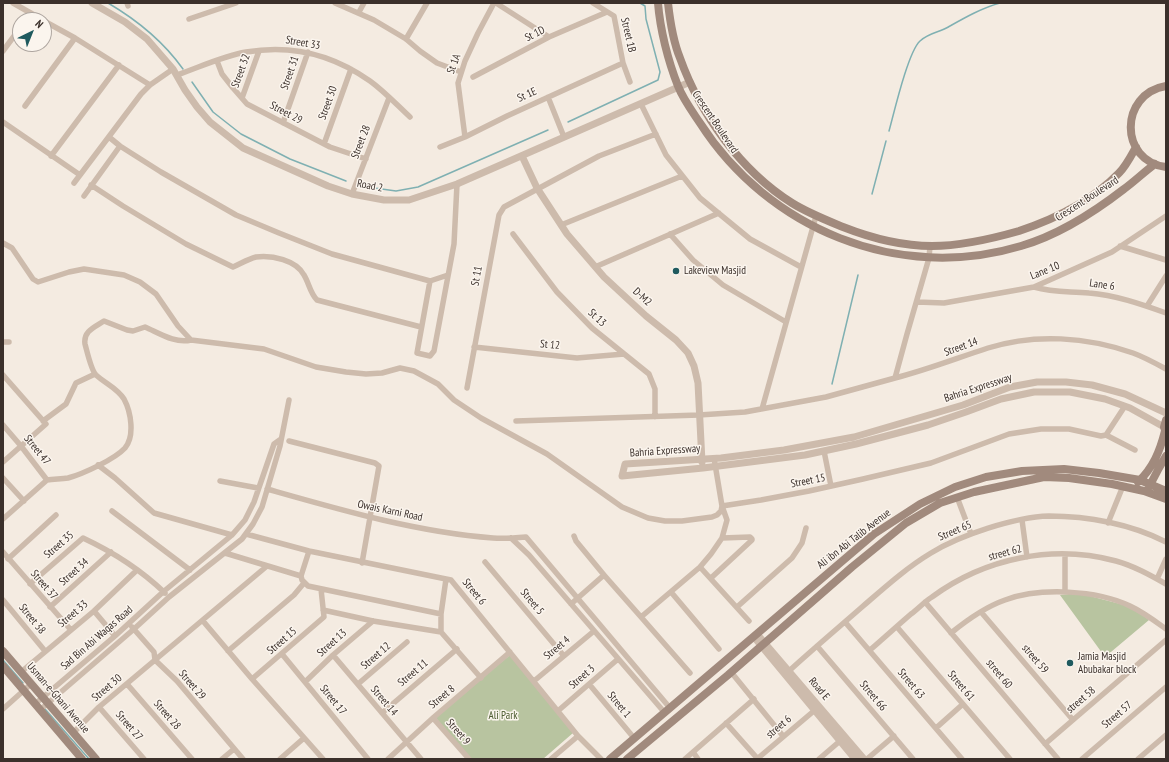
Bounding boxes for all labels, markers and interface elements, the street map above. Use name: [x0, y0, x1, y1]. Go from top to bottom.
north arrow: [12, 12, 52, 52]
street label: Street 1B: [618, 16, 638, 54]
text: N: [33, 17, 46, 31]
street label: St 1D: [523, 23, 547, 45]
street label: Street 33: [285, 33, 321, 53]
street label: Street 32: [229, 52, 253, 90]
street label: St 1A: [444, 52, 464, 76]
street label: Street 31: [278, 54, 302, 92]
street label: Street 30: [316, 84, 340, 122]
street label: St 1E: [515, 85, 539, 105]
street label: Crescent Boulevard: [689, 88, 741, 156]
street label: Street 29: [267, 99, 305, 127]
street label: Street 28: [349, 123, 373, 161]
street label: Crescent Boulevard: [1053, 174, 1121, 224]
street label: Road 2: [356, 177, 384, 195]
street label: Lane 10: [1028, 259, 1062, 283]
place label: Lakeview Masjid: [684, 264, 746, 278]
street label: St 11: [469, 265, 485, 287]
marker: Lakeview Masjid: [671, 266, 681, 276]
street label: Lane 6: [1088, 277, 1116, 293]
street label: D-M2: [630, 285, 654, 309]
street label: St 13: [585, 306, 609, 330]
street label: Street 14: [942, 335, 980, 359]
street label: St 12: [539, 338, 561, 352]
street label: Bahria Expressway: [942, 371, 1014, 405]
street label: Street 47: [21, 432, 53, 468]
street label: Bahria Expressway: [629, 442, 701, 460]
street label: Street 15: [790, 471, 826, 491]
street label: Owais Karni Road: [356, 498, 424, 524]
street label: Ali ibn Abi Talib Avenue: [815, 506, 893, 572]
street label: Street 65: [936, 518, 974, 544]
street label: Street 35: [41, 529, 77, 561]
street label: street 62: [987, 542, 1023, 564]
street label: Street 34: [57, 555, 91, 589]
street label: Street 37: [28, 567, 60, 603]
street label: Street 6: [459, 576, 489, 608]
street label: Street 5: [517, 586, 547, 618]
street label: Street 33: [55, 598, 91, 630]
street label: Street 38: [16, 601, 48, 637]
street label: Sad Bin Abi Waqas Road: [58, 603, 136, 673]
street label: Street 15: [264, 625, 300, 657]
street label: Street 13: [315, 626, 349, 660]
street label: Street 4: [541, 633, 573, 663]
street label: Street 12: [358, 640, 394, 672]
street label: street 59: [1019, 642, 1051, 676]
place label: Jamia Masjid Abubakar block: [1078, 650, 1136, 676]
street label: Street 11: [395, 657, 431, 689]
street label: street 60: [983, 657, 1015, 691]
marker: Jamia Masjid Abubakar block: [1065, 658, 1075, 668]
street label: Usman-e-Ghani Avenue: [24, 660, 92, 736]
street label: Street 3: [566, 662, 598, 692]
street label: Street 63: [895, 666, 927, 702]
street label: Street 29: [176, 667, 208, 703]
street label: Street 61: [945, 668, 977, 704]
street label: Street 30: [89, 672, 125, 704]
street label: Road E: [806, 675, 832, 703]
street label: Street 66: [857, 678, 889, 714]
street label: Street 17: [317, 682, 349, 718]
street label: Street 8: [426, 682, 458, 712]
street label: Street 14: [368, 683, 400, 719]
street label: street 58: [1064, 684, 1098, 716]
street label: Street 1: [604, 689, 634, 721]
street label: Street 28: [151, 697, 183, 733]
street label: Street 57: [1099, 699, 1135, 731]
street label: Street 27: [113, 708, 145, 744]
park label: Ali Park: [489, 709, 517, 723]
street label: street 6: [764, 713, 794, 741]
street label: Street 9: [443, 716, 473, 748]

